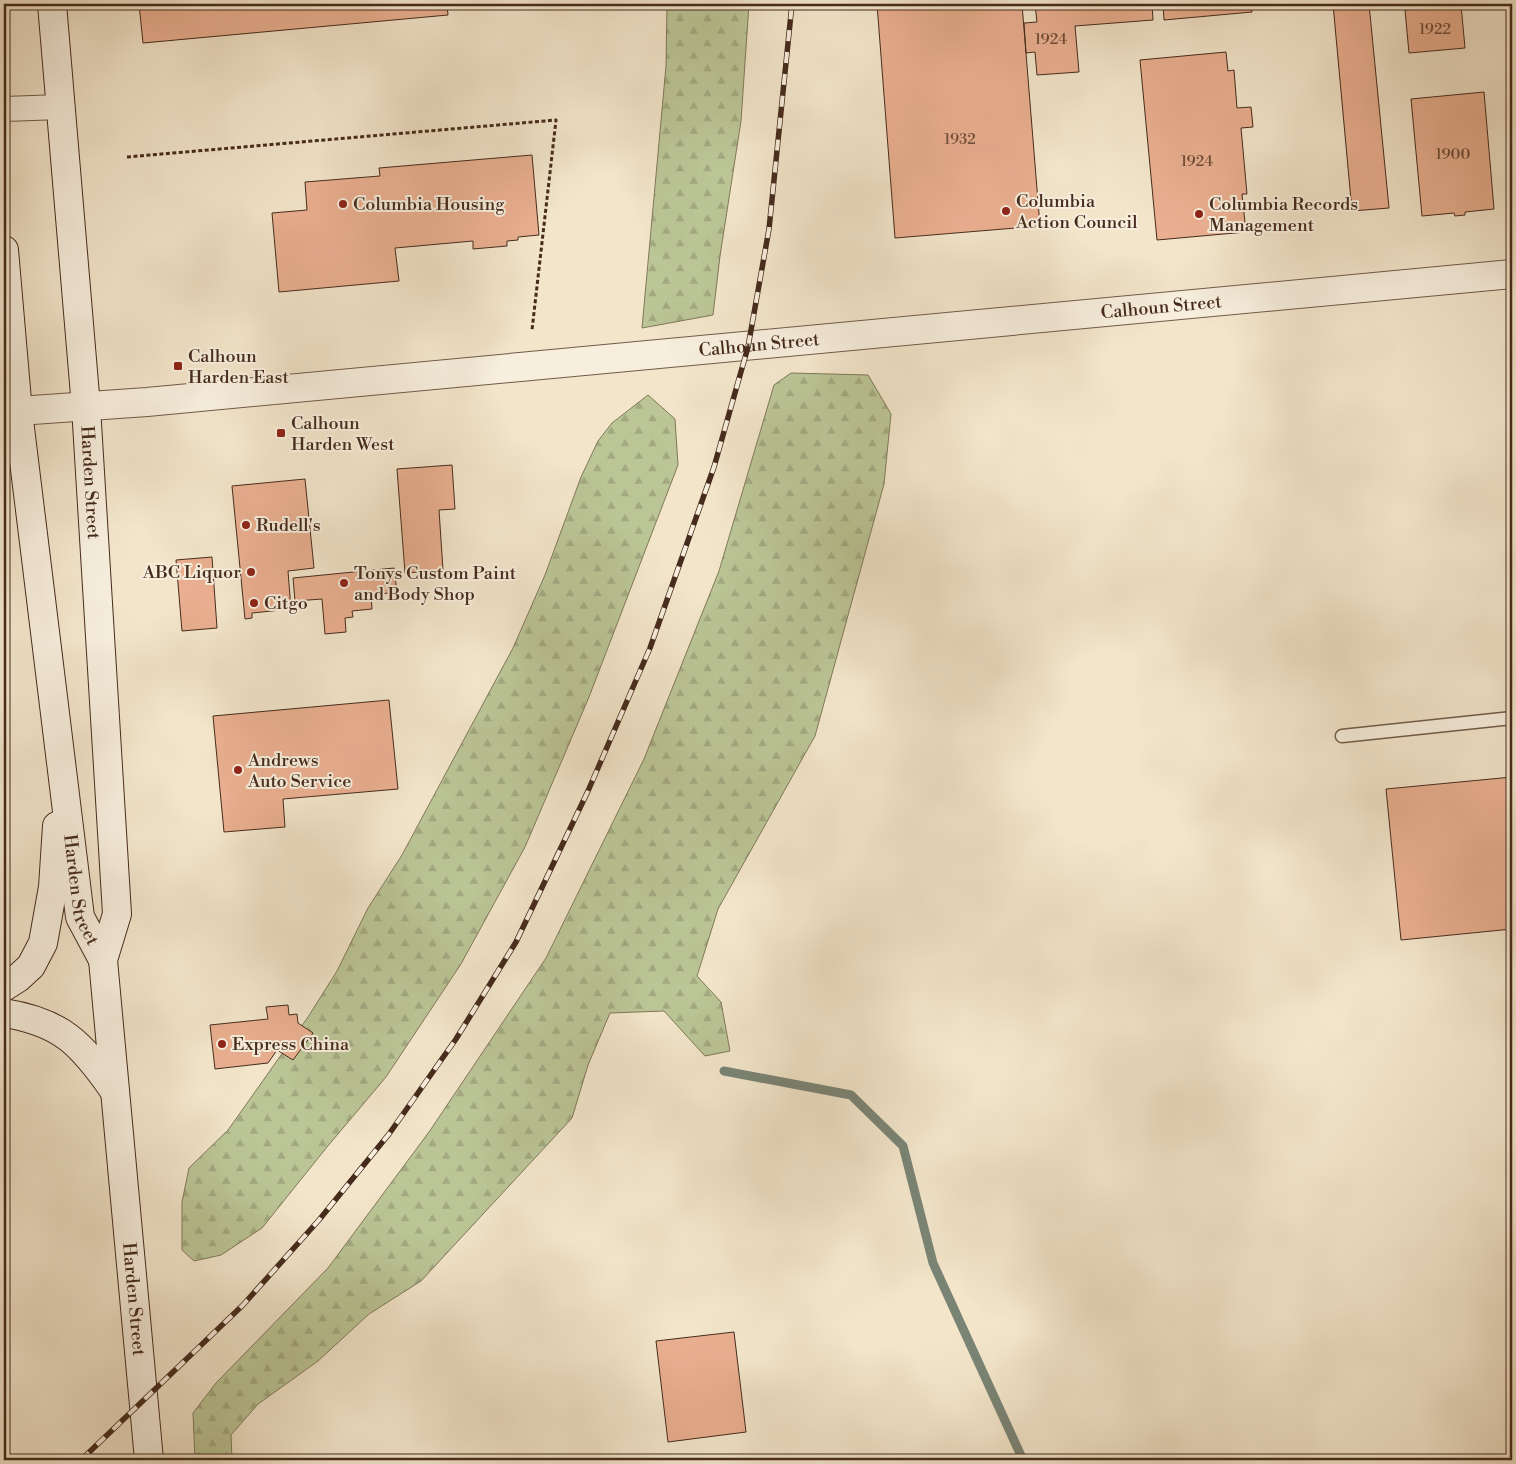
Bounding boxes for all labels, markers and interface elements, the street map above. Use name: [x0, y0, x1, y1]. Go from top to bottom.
house number: 1922: [1419, 20, 1451, 39]
house number: 1924: [1035, 30, 1067, 49]
house number: 1932: [944, 130, 976, 149]
house number: 1900: [1436, 145, 1471, 164]
house number: 1924: [1181, 152, 1213, 171]
place label: Columbia Action Council: [1015, 190, 1138, 234]
place label: Columbia Housing: [353, 193, 505, 216]
place label: Columbia Records Management: [1209, 193, 1358, 237]
marker: Columbia Housing: [337, 198, 349, 210]
marker: Columbia Action Council: [1000, 205, 1012, 217]
marker: Columbia Records Management: [1193, 208, 1205, 220]
street label: Calhoun Street: [1100, 290, 1223, 324]
street label: Calhoun Street: [698, 327, 821, 362]
place label: Calhoun Harden East: [188, 345, 289, 389]
marker: Calhoun Harden East: [172, 360, 184, 372]
place label: Calhoun Harden West: [291, 412, 395, 456]
street label: Harden Street: [76, 425, 106, 541]
marker: Calhoun Harden West: [275, 427, 287, 439]
place label: Rudell's: [256, 514, 321, 537]
marker: Rudell's: [240, 519, 252, 531]
place label: ABC Liquor: [142, 561, 241, 584]
place label: Tonys Custom Paint and Body Shop: [354, 562, 517, 606]
marker: ABC Liquor: [245, 566, 257, 578]
marker: Tonys Custom Paint and Body Shop: [338, 577, 350, 589]
place label: Citgo: [264, 592, 308, 615]
marker: Citgo: [248, 597, 260, 609]
place label: Andrews Auto Service: [247, 749, 351, 793]
marker: Andrews Auto Service: [232, 764, 244, 776]
street label: Harden Street: [58, 833, 105, 950]
place label: Express China: [232, 1033, 350, 1056]
marker: Express China: [216, 1038, 228, 1050]
street label: Harden Street: [118, 1241, 151, 1357]

